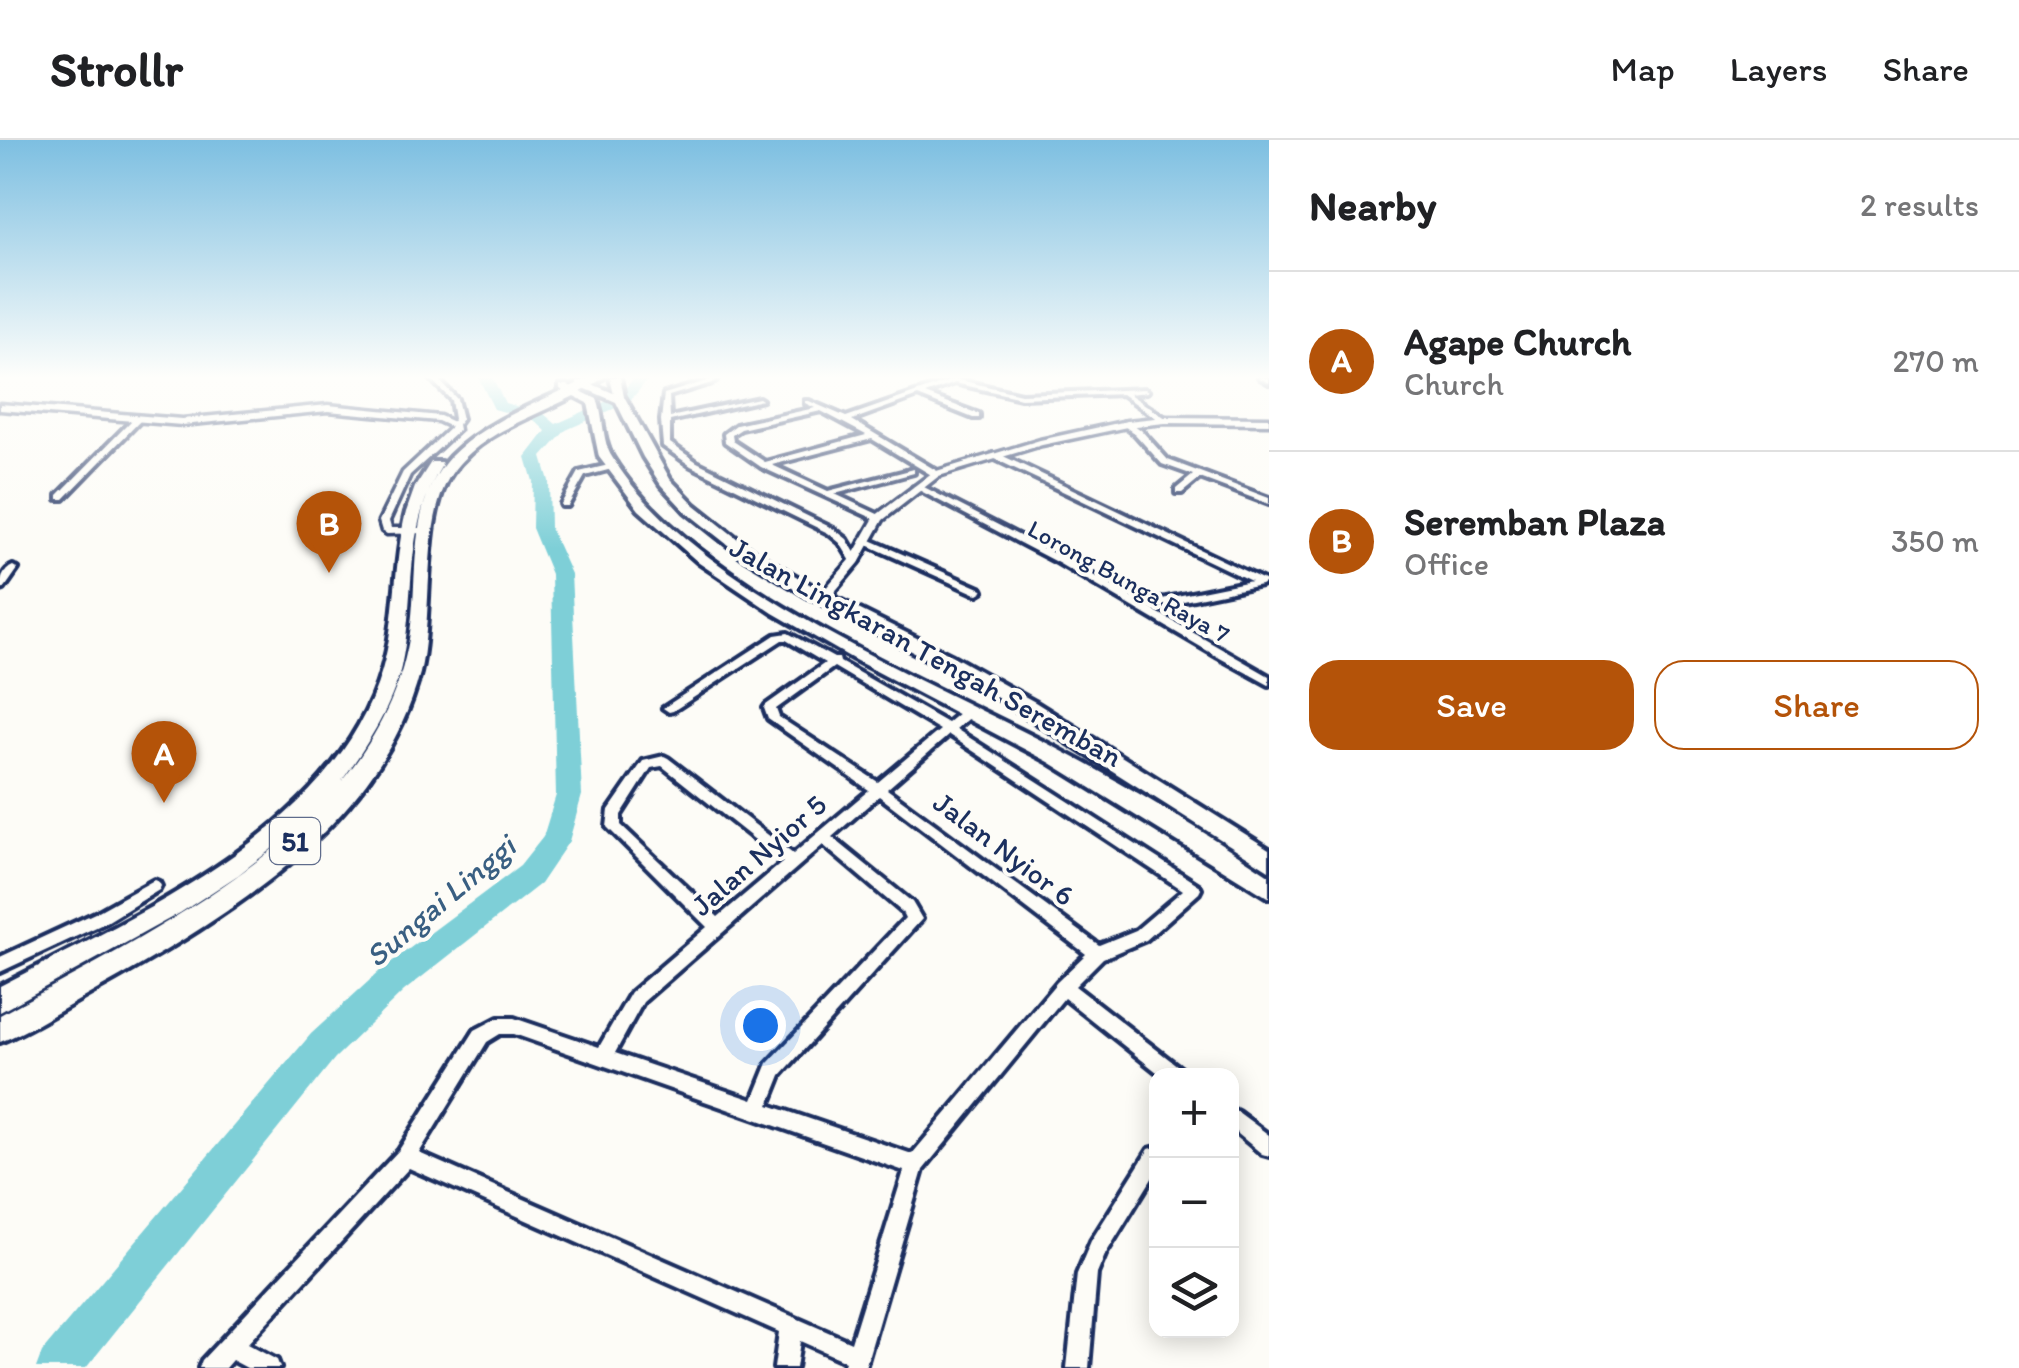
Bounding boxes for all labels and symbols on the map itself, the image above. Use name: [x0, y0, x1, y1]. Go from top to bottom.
pin: B: [296, 490, 362, 573]
street label: Lorong Bunga Raya 7: [1023, 513, 1235, 649]
street label: Jalan Lingkaran Tengah Seremban: [724, 528, 1129, 775]
pin: A: [132, 720, 196, 803]
street label: Jalan Nyior 6: [926, 783, 1082, 914]
street label: Jalan Nyior 5: [683, 786, 834, 924]
road number: 51: [270, 818, 320, 864]
water label: Sungai Linggi: [357, 825, 525, 975]
your location: [735, 1000, 786, 1051]

